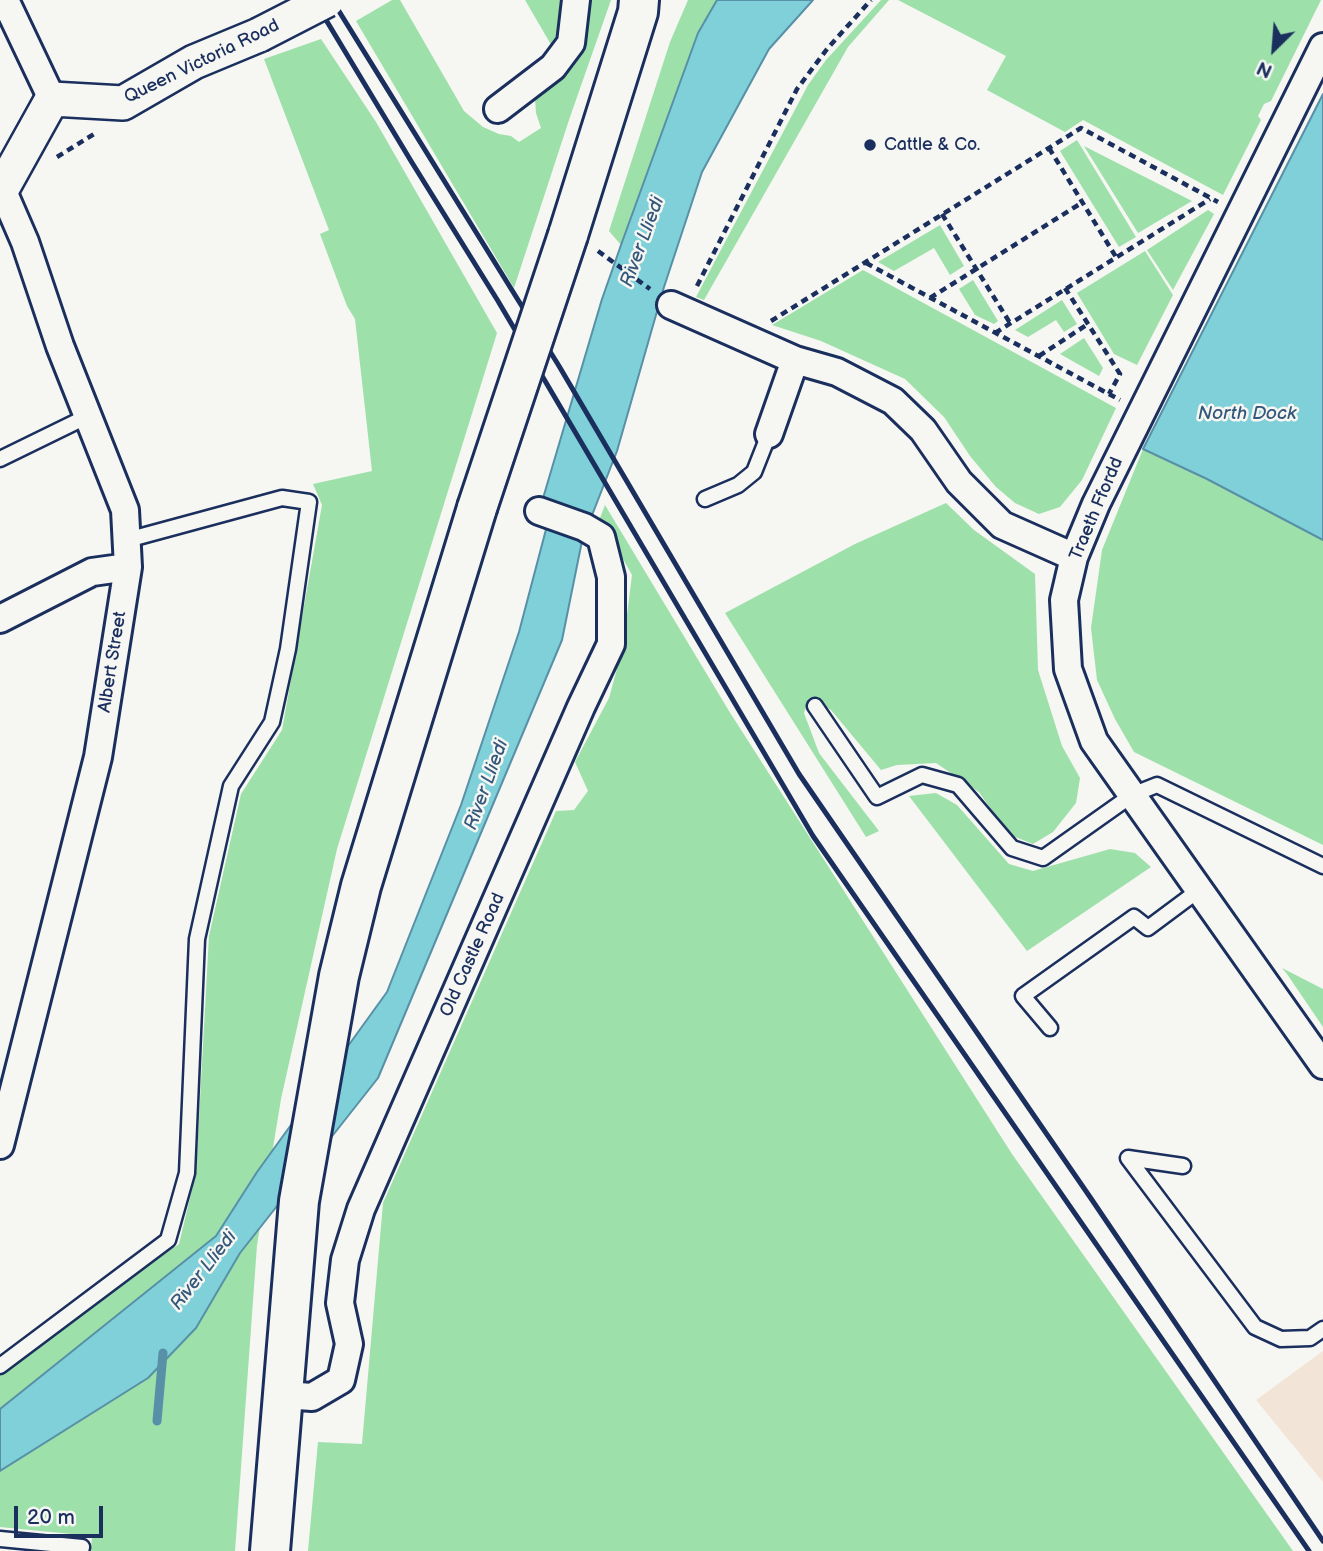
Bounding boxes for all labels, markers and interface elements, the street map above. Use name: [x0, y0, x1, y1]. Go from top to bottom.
north arrow: [1239, 14, 1309, 84]
street label: Queen Victoria Road: [121, 15, 283, 109]
text: N: [1254, 55, 1276, 82]
place label: Cattle & Co.: [884, 134, 980, 156]
marker: Cattle & Co.: [862, 137, 878, 153]
water label: River Lliedi: [616, 194, 670, 290]
water label: North Dock: [1198, 403, 1296, 425]
street label: Traeth Ffordd: [1066, 454, 1128, 564]
street label: Albert Street: [94, 610, 132, 714]
water label: River Lliedi: [460, 737, 514, 833]
street label: Old Castle Road: [436, 890, 510, 1020]
water label: River Lliedi: [166, 1227, 242, 1315]
scale bar: [18, 1492, 107, 1536]
text: 20 m: [27, 1505, 75, 1530]

